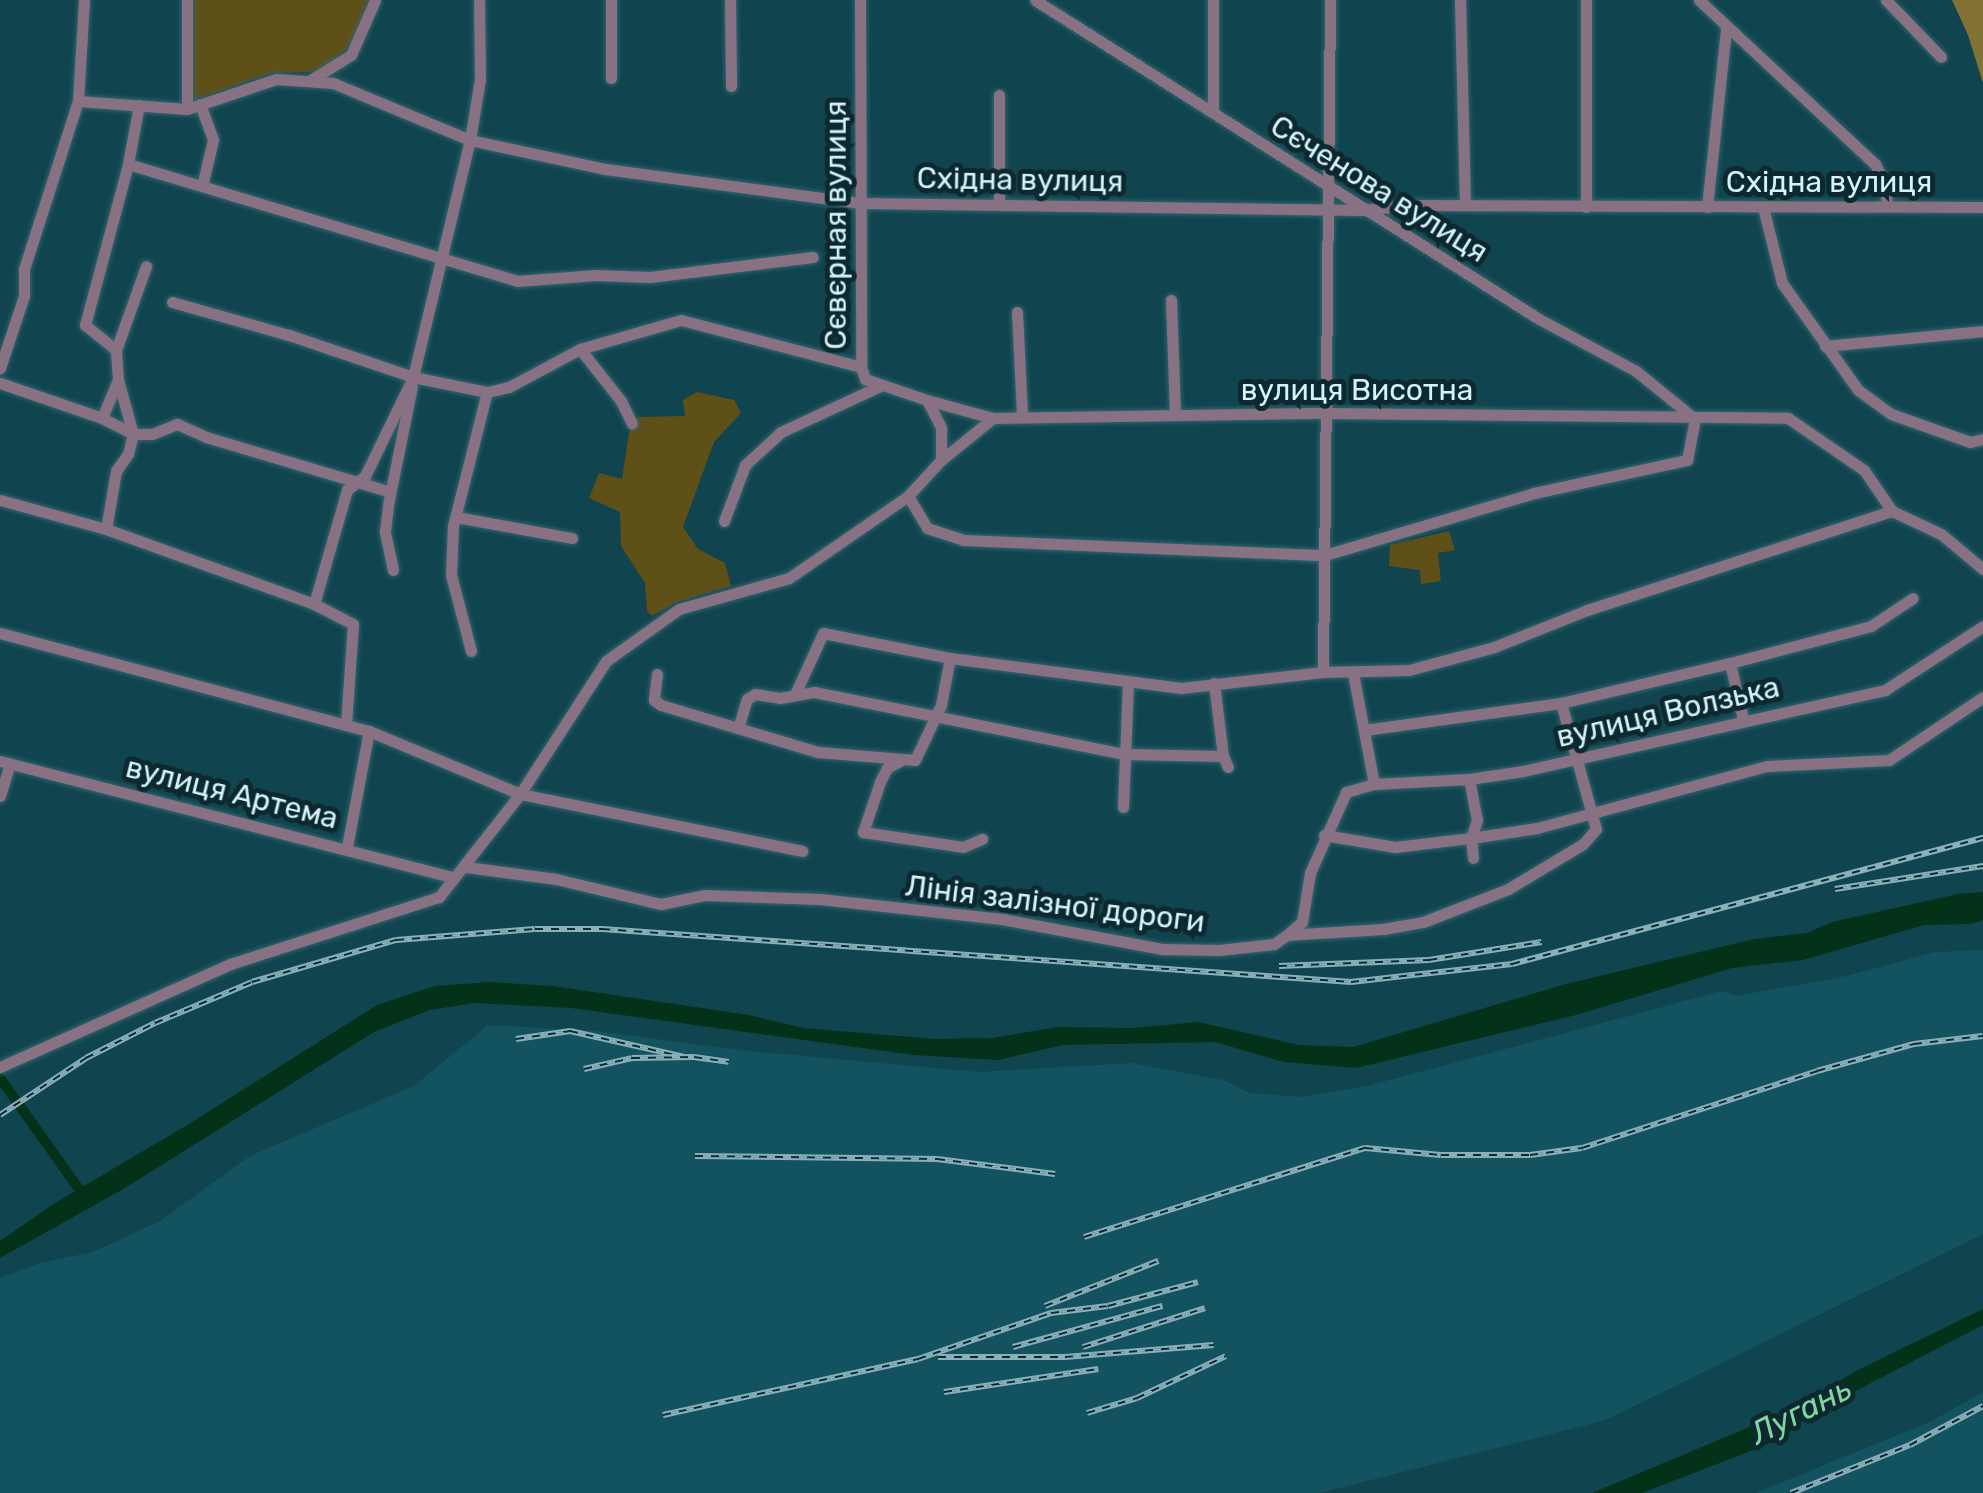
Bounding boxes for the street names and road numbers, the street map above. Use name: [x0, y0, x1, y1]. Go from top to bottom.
street label: Сєвєрная вулиця: [818, 100, 854, 350]
street label: Сєченова вулиця: [1264, 108, 1494, 270]
street label: Східна вулиця: [916, 160, 1124, 200]
street label: Східна вулиця: [1726, 164, 1932, 200]
street label: вулиця Висотна: [1241, 372, 1473, 408]
street label: вулиця Волзька: [1553, 669, 1783, 755]
street label: вулиця Артема: [122, 749, 342, 837]
street label: Лінія залізної дороги: [903, 868, 1207, 940]

